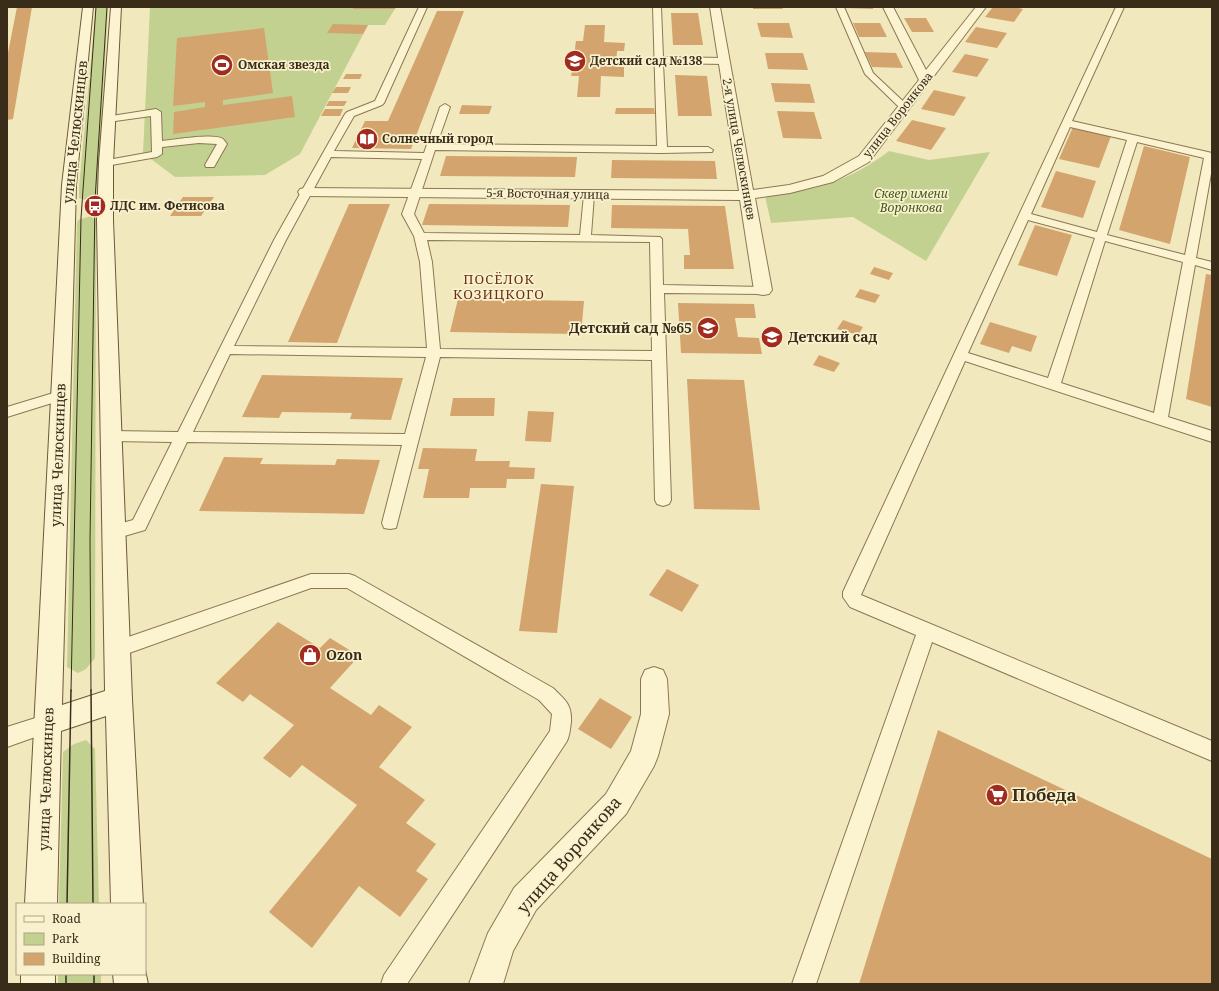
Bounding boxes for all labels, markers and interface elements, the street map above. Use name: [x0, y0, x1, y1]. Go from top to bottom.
school or university icon: Детский сад №138: [562, 48, 588, 74]
sports icon: Омская звезда: [209, 52, 235, 78]
place label: Детский сад №138: [590, 52, 702, 69]
place label: Омская звезда: [238, 56, 330, 73]
street label: улица Челюскинцев: [58, 59, 91, 204]
street label: улица Воронкова: [859, 68, 937, 161]
street label: 2-я улица Челюскинцев: [719, 77, 760, 221]
library icon: Солнечный город: [354, 126, 380, 152]
place label: Солнечный город: [382, 130, 494, 147]
street label: 5-я Восточная улица: [486, 184, 610, 203]
park label: Сквер имени Воронкова: [874, 185, 948, 216]
bus stop icon: ЛДС им. Фетисова: [82, 193, 108, 219]
place label: ЛДС им. Фетисова: [110, 197, 225, 214]
district label: ПОСЁЛОК КОЗИЦКОГО: [453, 270, 545, 303]
school or university icon: Детский сад №65: [695, 315, 721, 341]
place label: Детский сад №65: [569, 318, 692, 337]
school or university icon: Детский сад: [759, 324, 785, 350]
place label: Детский сад: [788, 327, 877, 346]
street label: улица Челюскинцев: [46, 383, 70, 527]
shop icon: Ozon: [297, 642, 323, 668]
place label: Ozon: [326, 645, 362, 664]
street label: улица Челюскинцев: [34, 707, 58, 851]
supermarket icon: Победа: [984, 782, 1010, 808]
place label: Победа: [1012, 783, 1077, 806]
street label: улица Воронкова: [511, 791, 626, 918]
legend: [16, 903, 146, 975]
text: Road: [52, 910, 82, 927]
text: Park: [52, 930, 80, 947]
text: Building: [52, 950, 101, 967]

